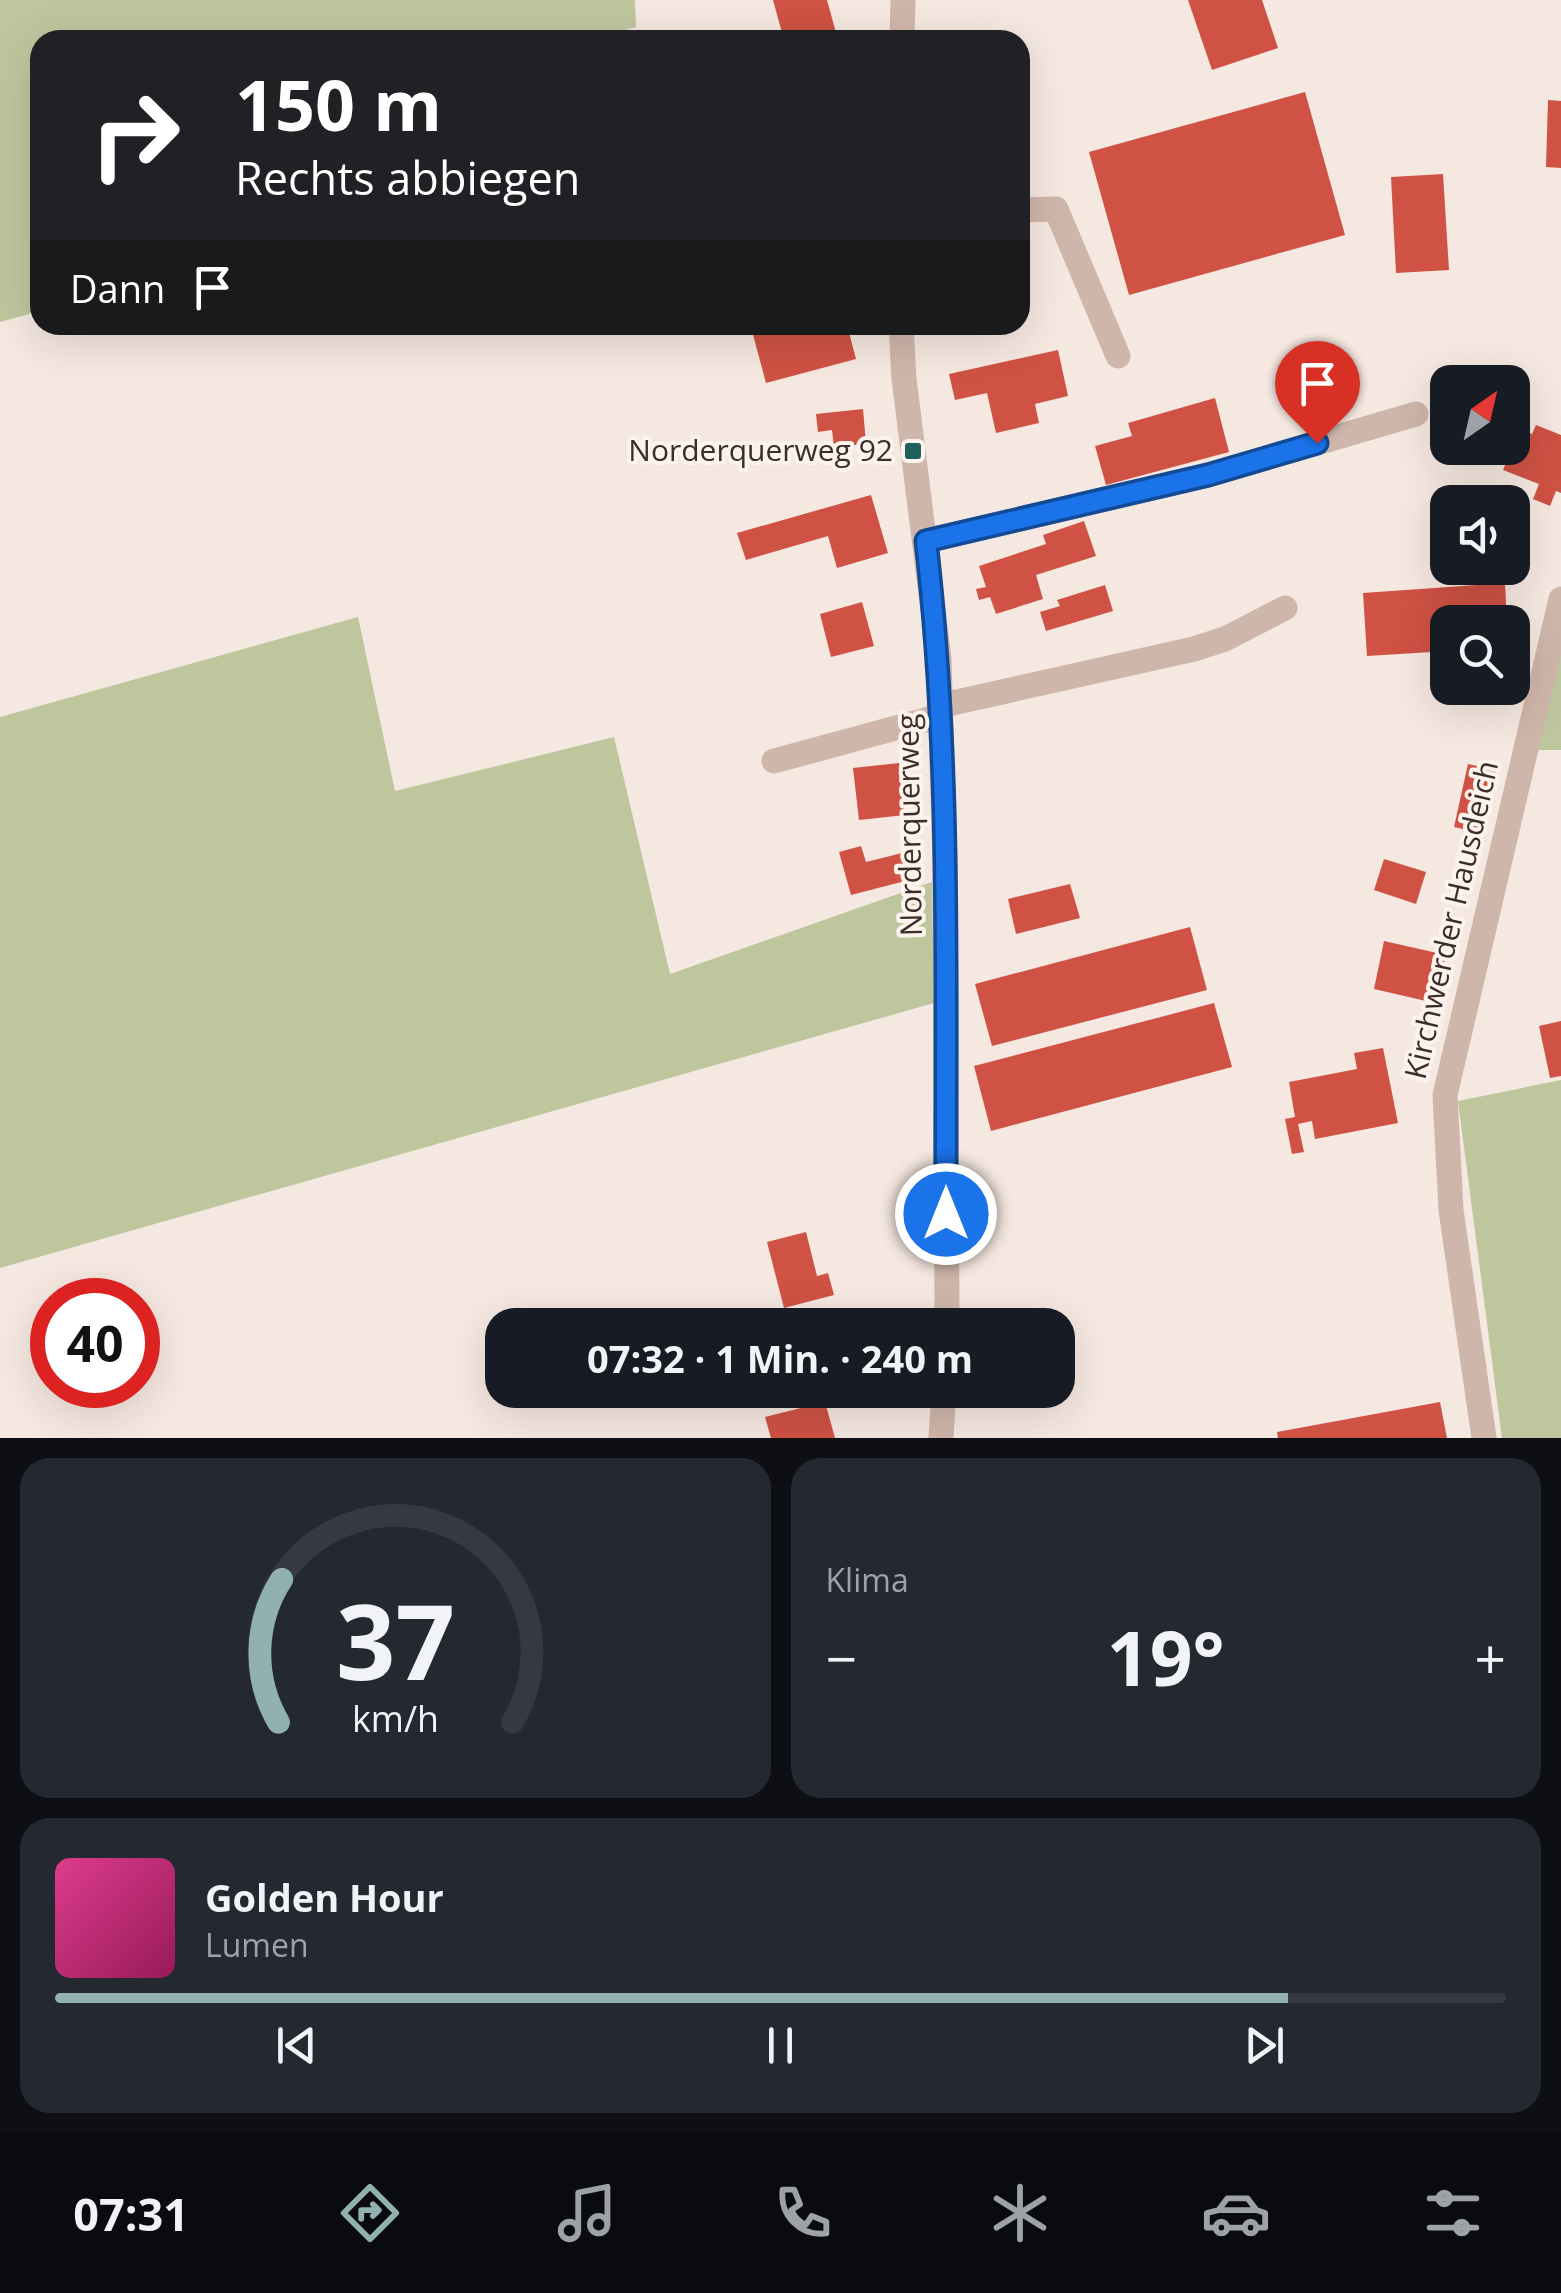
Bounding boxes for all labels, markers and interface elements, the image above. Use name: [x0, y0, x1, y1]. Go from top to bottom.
text: 150 m: [235, 56, 442, 152]
icon: right: [70, 70, 200, 200]
text: Rechts abbiegen: [235, 147, 580, 208]
icon: arrive: [185, 260, 240, 315]
text: Dann: [70, 262, 165, 314]
pin: [1275, 341, 1360, 444]
icon: arrive: [1290, 356, 1345, 411]
north arrow: [1430, 365, 1530, 465]
map controls: [1430, 365, 1530, 705]
place label: Norderquerweg 92: [628, 429, 893, 470]
marker: Norderquerweg 92: [902, 440, 924, 462]
button: sound: [1430, 485, 1530, 585]
button: search: [1430, 605, 1530, 705]
street label: Norderquerweg: [886, 713, 931, 937]
street label: Kirchwerder Hausdeich: [1394, 756, 1507, 1083]
position arrow: [894, 1162, 998, 1266]
speed limit sign: 40: [30, 1278, 160, 1408]
text: 07:32 · 1 Min. · 240 m: [587, 1332, 973, 1384]
text: Klima: [826, 1558, 909, 1601]
text: 37: [336, 1569, 455, 1710]
text: 19°: [1107, 1606, 1225, 1708]
text: −: [826, 1620, 857, 1695]
text: +: [1475, 1620, 1506, 1695]
text: km/h: [352, 1694, 439, 1742]
text: Golden Hour: [205, 1871, 444, 1923]
text: Lumen: [205, 1923, 309, 1966]
icon: previous: [269, 2018, 324, 2073]
icon: pause: [753, 2018, 808, 2073]
icon: next: [1237, 2018, 1292, 2073]
icon: directions: [335, 2178, 405, 2248]
icon: music: [552, 2178, 622, 2248]
icon: phone: [768, 2178, 838, 2248]
icon: climate: [985, 2178, 1055, 2248]
icon: car: [1201, 2178, 1271, 2248]
icon: filters: [1418, 2178, 1488, 2248]
text: 07:31: [73, 2183, 189, 2244]

